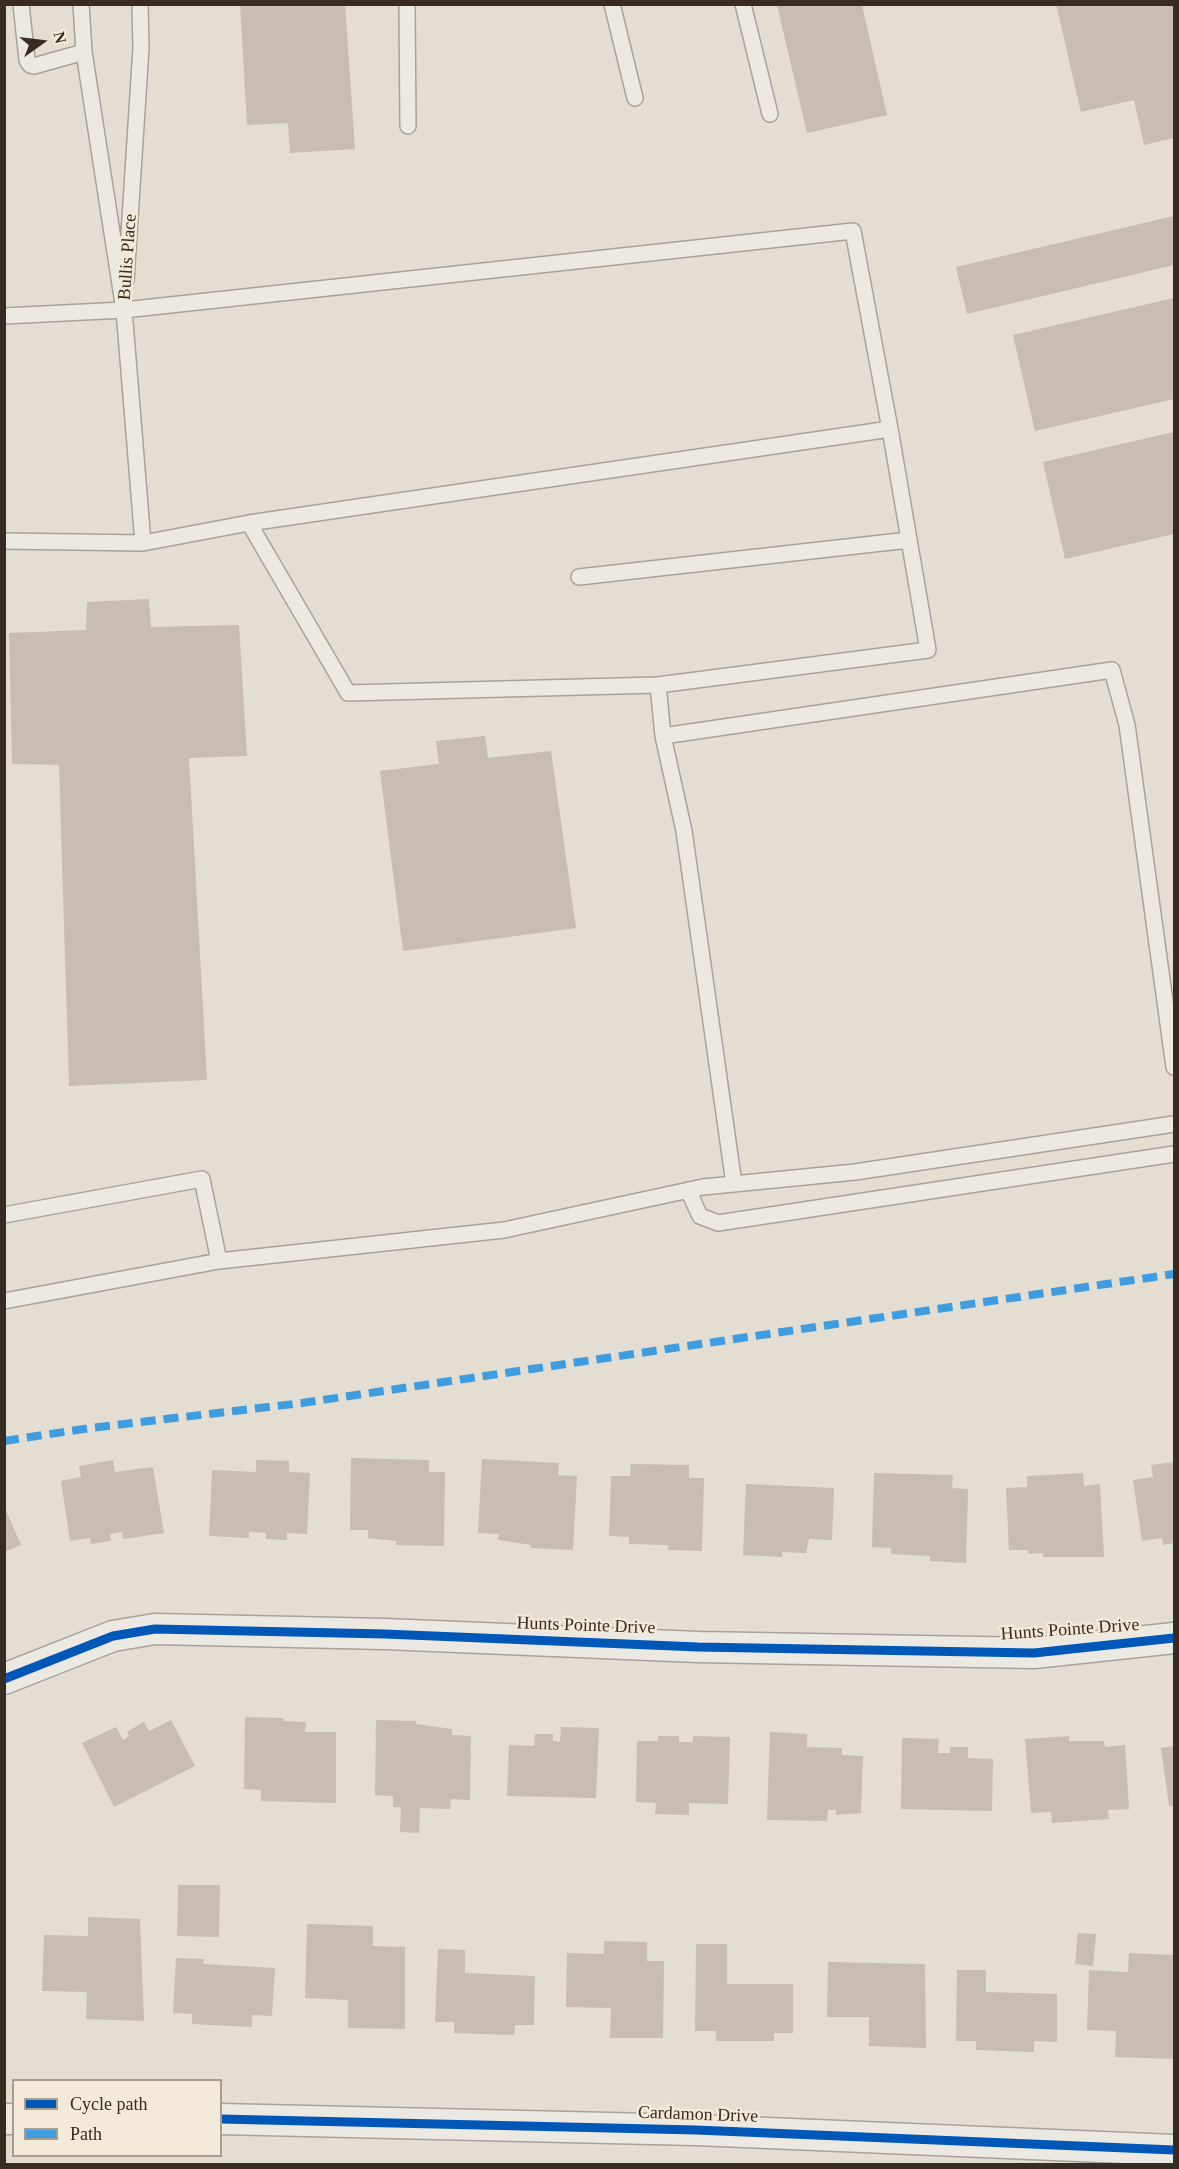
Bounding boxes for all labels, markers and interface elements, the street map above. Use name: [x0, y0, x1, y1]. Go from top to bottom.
north arrow: [12, 12, 72, 72]
text: N: [50, 30, 70, 45]
street label: Bullis Place: [114, 213, 142, 301]
street label: Hunts Pointe Drive: [516, 1613, 656, 1639]
street label: Hunts Pointe Drive: [1000, 1614, 1140, 1646]
legend: [12, 2079, 222, 2157]
text: Cycle path: [70, 2094, 147, 2114]
street label: Cardamon Drive: [637, 2102, 759, 2128]
text: Path: [70, 2124, 102, 2144]

